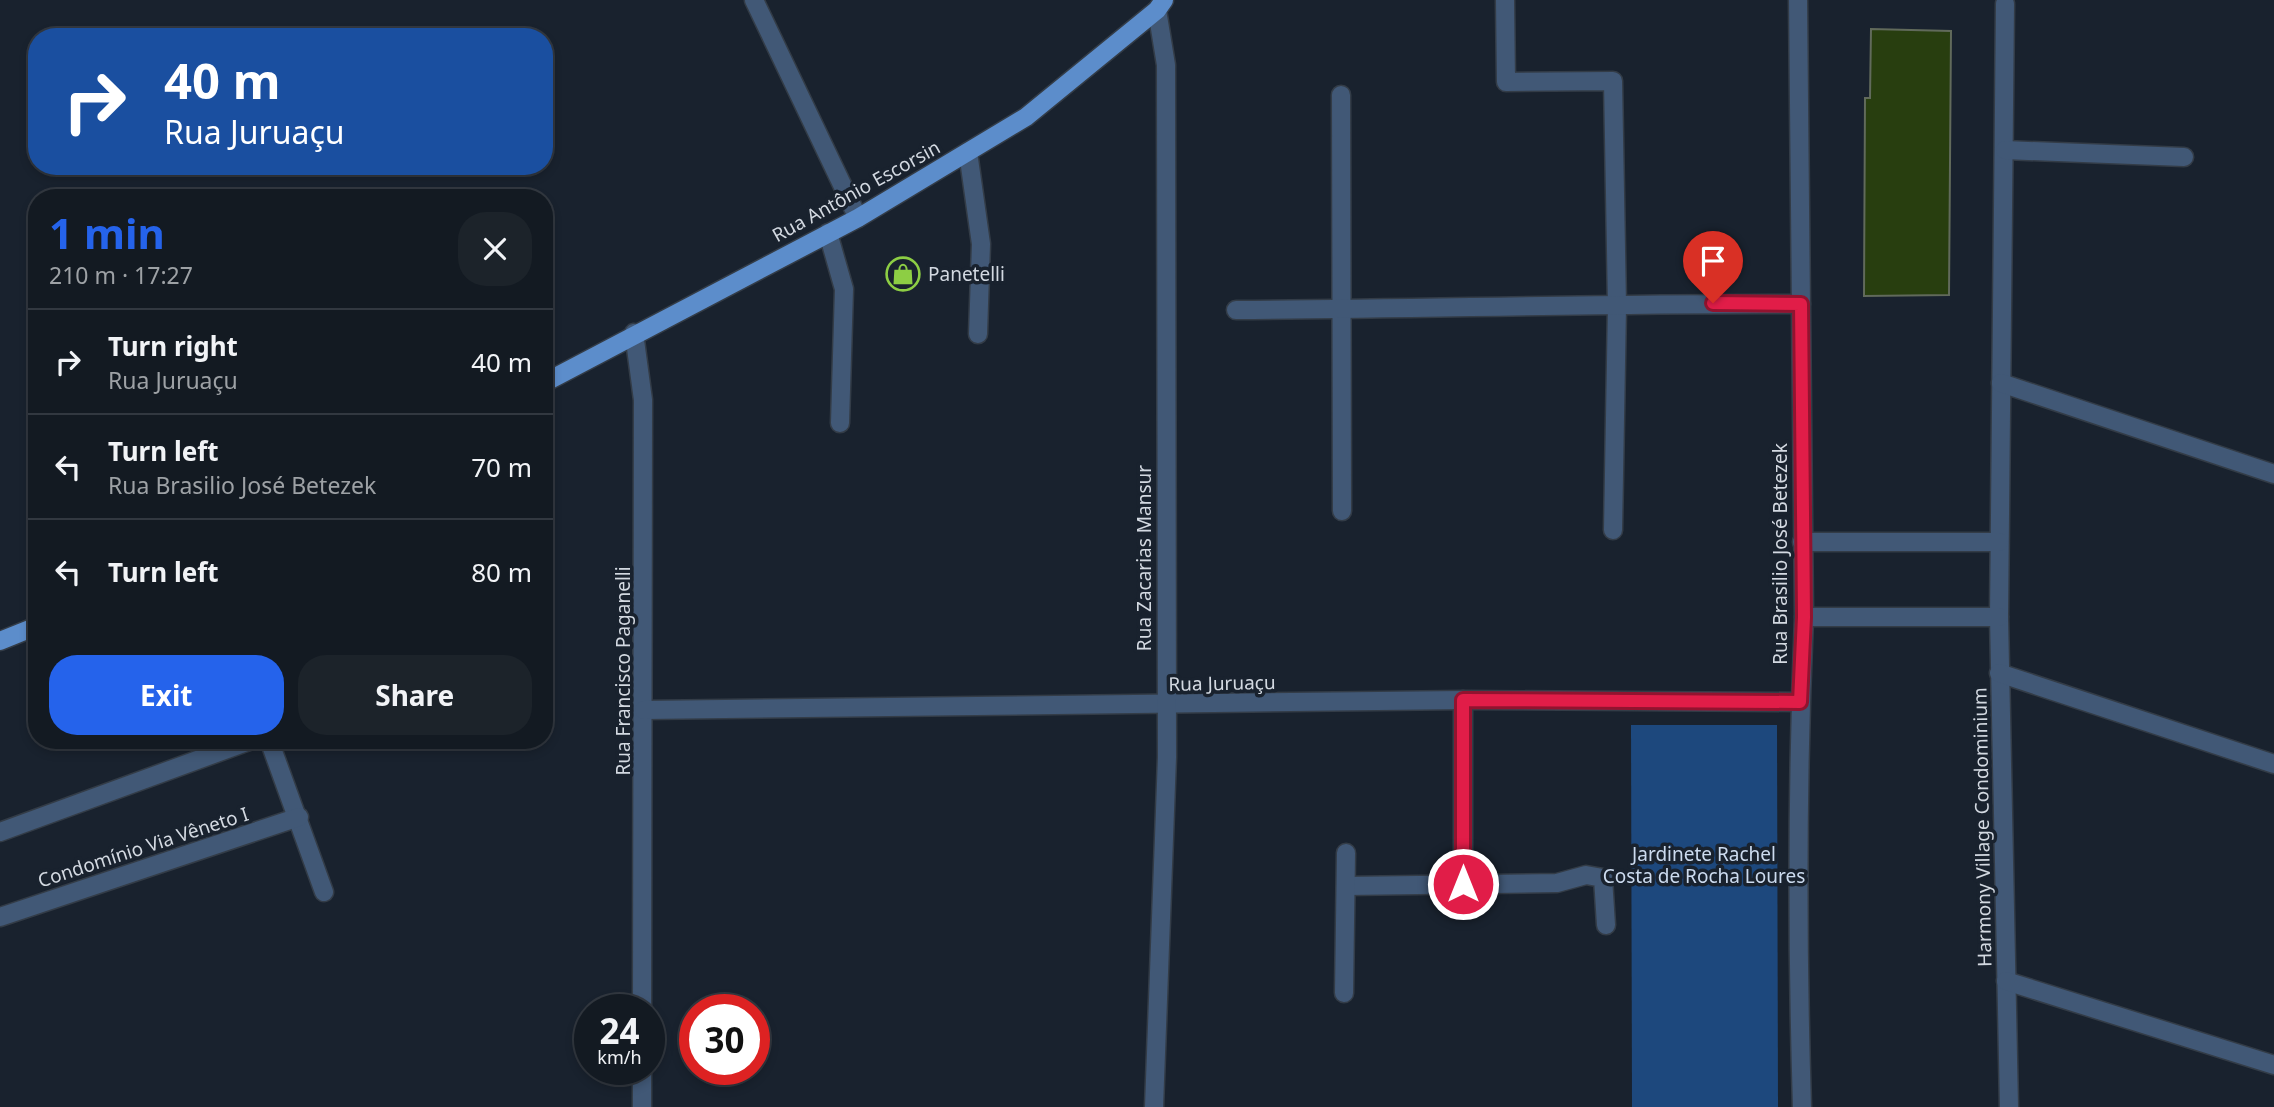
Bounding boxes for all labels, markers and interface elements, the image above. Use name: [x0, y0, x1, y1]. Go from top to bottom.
text: 40 m: [164, 47, 281, 113]
icon: right: [49, 56, 140, 147]
text: Rua Juruaçu: [164, 110, 345, 153]
street label: Rua Antônio Escorsin: [767, 134, 945, 248]
text: 1 min: [49, 204, 165, 261]
button: close: [458, 212, 532, 286]
pin: [1683, 231, 1743, 303]
icon: arrive: [1694, 242, 1732, 280]
shop icon: Panetelli: [884, 255, 922, 293]
text: 210 m · 17:27: [49, 259, 193, 291]
place label: Panetelli: [928, 261, 1005, 287]
text: Turn right: [108, 328, 238, 364]
icon: right: [49, 343, 87, 381]
text: 40 m: [471, 344, 532, 380]
text: Rua Juruaçu: [108, 364, 238, 396]
text: Turn left: [108, 433, 219, 469]
street label: Rua Brasilio José Betezek: [1767, 443, 1793, 665]
icon: left: [49, 448, 87, 486]
text: 70 m: [471, 449, 532, 485]
street label: Rua Zacarias Mansur: [1131, 465, 1157, 651]
text: Rua Brasilio José Betezek: [108, 469, 376, 501]
icon: left: [49, 553, 87, 591]
text: Turn left: [108, 554, 219, 590]
text: 80 m: [471, 554, 532, 590]
street label: Rua Francisco Paganelli: [610, 566, 636, 776]
button: Exit: [49, 655, 284, 735]
button: Share: [298, 655, 532, 735]
street label: Rua Juruaçu: [1168, 669, 1276, 697]
street label: Harmony Village Condominium: [1967, 687, 1997, 967]
street label: Condomínio Via Vêneto I: [34, 801, 252, 893]
park label: Jardinete Rachel Costa de Rocha Loures: [1603, 841, 1805, 889]
position arrow: [1426, 847, 1500, 921]
speed limit sign: 30: [679, 994, 770, 1085]
text: 24: [599, 1007, 640, 1054]
text: km/h: [597, 1045, 642, 1069]

